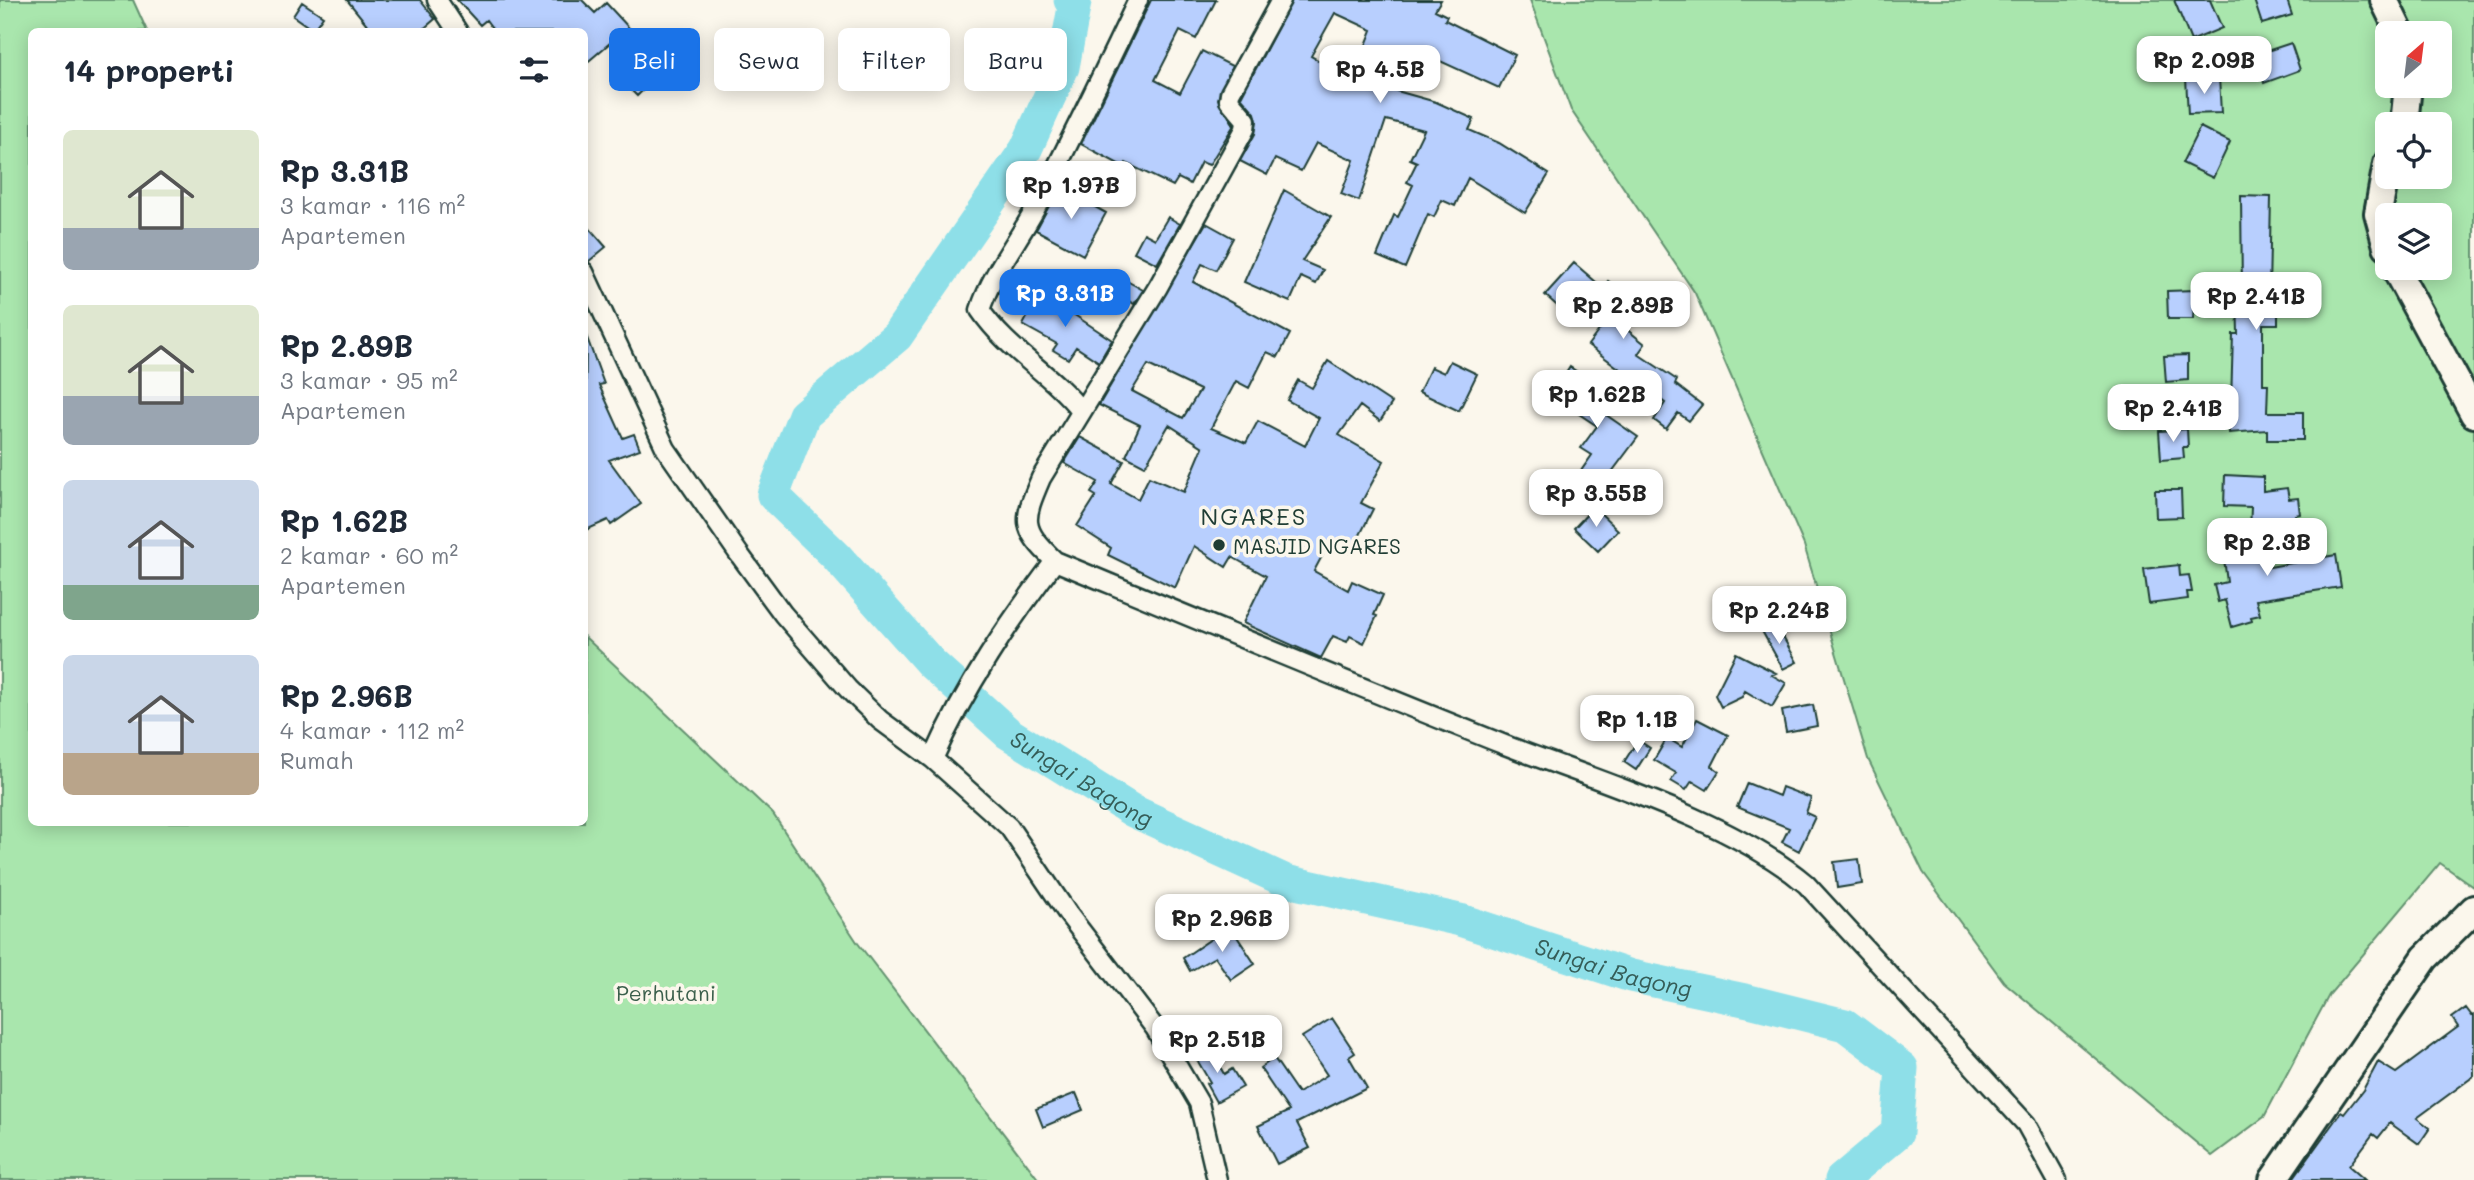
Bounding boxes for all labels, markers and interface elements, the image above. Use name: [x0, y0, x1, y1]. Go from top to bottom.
north arrow: [2375, 21, 2452, 98]
map controls: [2375, 21, 2452, 280]
chip: Beli: [609, 28, 700, 91]
chip: Sewa: [714, 28, 824, 91]
chip: Filter: [838, 28, 950, 91]
chip: Baru: [964, 28, 1067, 91]
pin: Rp 2.09B: [2132, 36, 2276, 96]
text: Rp 2.09B: [2153, 44, 2255, 74]
pin: Rp 4.5B: [1315, 46, 1445, 105]
text: 14 properti: [63, 50, 235, 90]
icon: filters: [515, 51, 553, 89]
text: Rp 4.5B: [1335, 53, 1425, 83]
button: locate: [2375, 112, 2452, 189]
text: Rp 3.31B: [280, 150, 409, 190]
icon: home: [119, 158, 203, 242]
pin: Rp 1.97B: [999, 162, 1143, 221]
text: Rp 1.97B: [1022, 169, 1120, 199]
text: 3 kamar · 116 m²: [280, 190, 465, 220]
button: layers: [2375, 203, 2452, 280]
text: Apartemen: [280, 220, 406, 250]
pin: Rp 3.31B: [993, 270, 1137, 329]
pin: Rp 2.41B: [2184, 272, 2328, 332]
text: Rp 3.31B: [1015, 277, 1115, 307]
text: Rp 2.41B: [2207, 280, 2305, 310]
pin: Rp 2.89B: [1551, 282, 1695, 341]
text: Rp 2.89B: [1572, 289, 1674, 319]
text: Rp 2.89B: [280, 325, 413, 365]
icon: home: [119, 333, 203, 417]
text: 3 kamar · 95 m²: [280, 365, 458, 395]
pin: Rp 1.62B: [1525, 370, 1669, 430]
text: Rp 1.62B: [1548, 378, 1646, 408]
pin: Rp 2.41B: [2101, 384, 2245, 444]
text: Rp 2.41B: [2124, 392, 2222, 422]
text: Apartemen: [280, 395, 406, 425]
pin: Rp 3.55B: [1524, 470, 1668, 529]
text: Rp 3.55B: [1545, 477, 1647, 507]
text: Rp 1.62B: [280, 500, 408, 540]
district label: NGARES: [1201, 500, 1307, 531]
icon: home: [119, 508, 203, 592]
pin: Rp 2.3B: [2202, 518, 2332, 578]
text: Rp 2.3B: [2223, 526, 2311, 556]
place label: MASJID NGARES: [1233, 532, 1401, 559]
marker: MASJID NGARES: [1211, 537, 1227, 553]
text: 2 kamar · 60 m²: [280, 540, 458, 570]
text: Apartemen: [280, 570, 406, 600]
pin: Rp 2.24B: [1707, 586, 1851, 646]
text: Rp 2.24B: [1728, 594, 1830, 624]
text: Rp 2.96B: [280, 675, 413, 715]
icon: home: [119, 683, 203, 767]
pin: Rp 1.1B: [1572, 696, 1702, 755]
text: Rp 1.1B: [1596, 703, 1678, 733]
text: 4 kamar · 112 m²: [280, 715, 464, 745]
water label: Sungai Bagong: [1005, 723, 1158, 833]
text: Rumah: [280, 745, 353, 775]
pin: Rp 2.96B: [1150, 894, 1294, 954]
text: Rp 2.96B: [1171, 902, 1273, 932]
water label: Sungai Bagong: [1531, 931, 1695, 1004]
park label: Perhutani: [616, 979, 716, 1006]
pin: Rp 2.51B: [1145, 1016, 1289, 1075]
text: Rp 2.51B: [1168, 1023, 1266, 1053]

